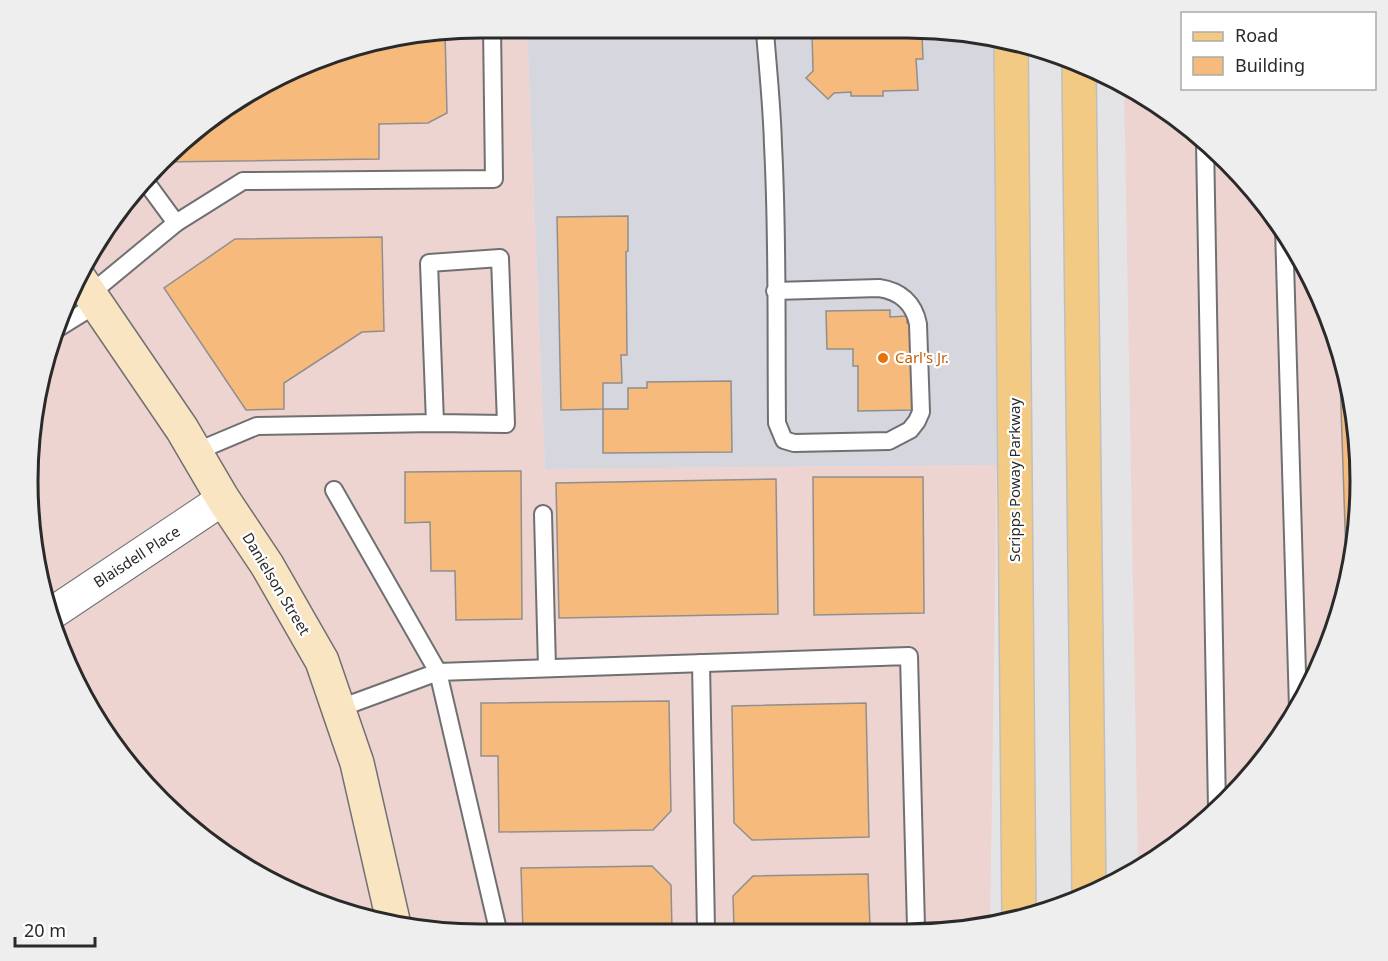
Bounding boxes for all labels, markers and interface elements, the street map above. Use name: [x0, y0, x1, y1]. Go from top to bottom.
legend: [1181, 12, 1376, 90]
text: Road: [1235, 23, 1278, 47]
text: Building: [1235, 53, 1305, 77]
place label: Carl's Jr.: [895, 347, 949, 367]
marker: Carl's Jr.: [876, 351, 890, 365]
street label: Scripps Poway Parkway: [1004, 398, 1024, 562]
street label: Blaisdell Place: [89, 521, 184, 592]
street label: Danielson Street: [238, 529, 316, 639]
scale bar: [15, 910, 94, 948]
text: 20 m: [24, 918, 66, 942]

